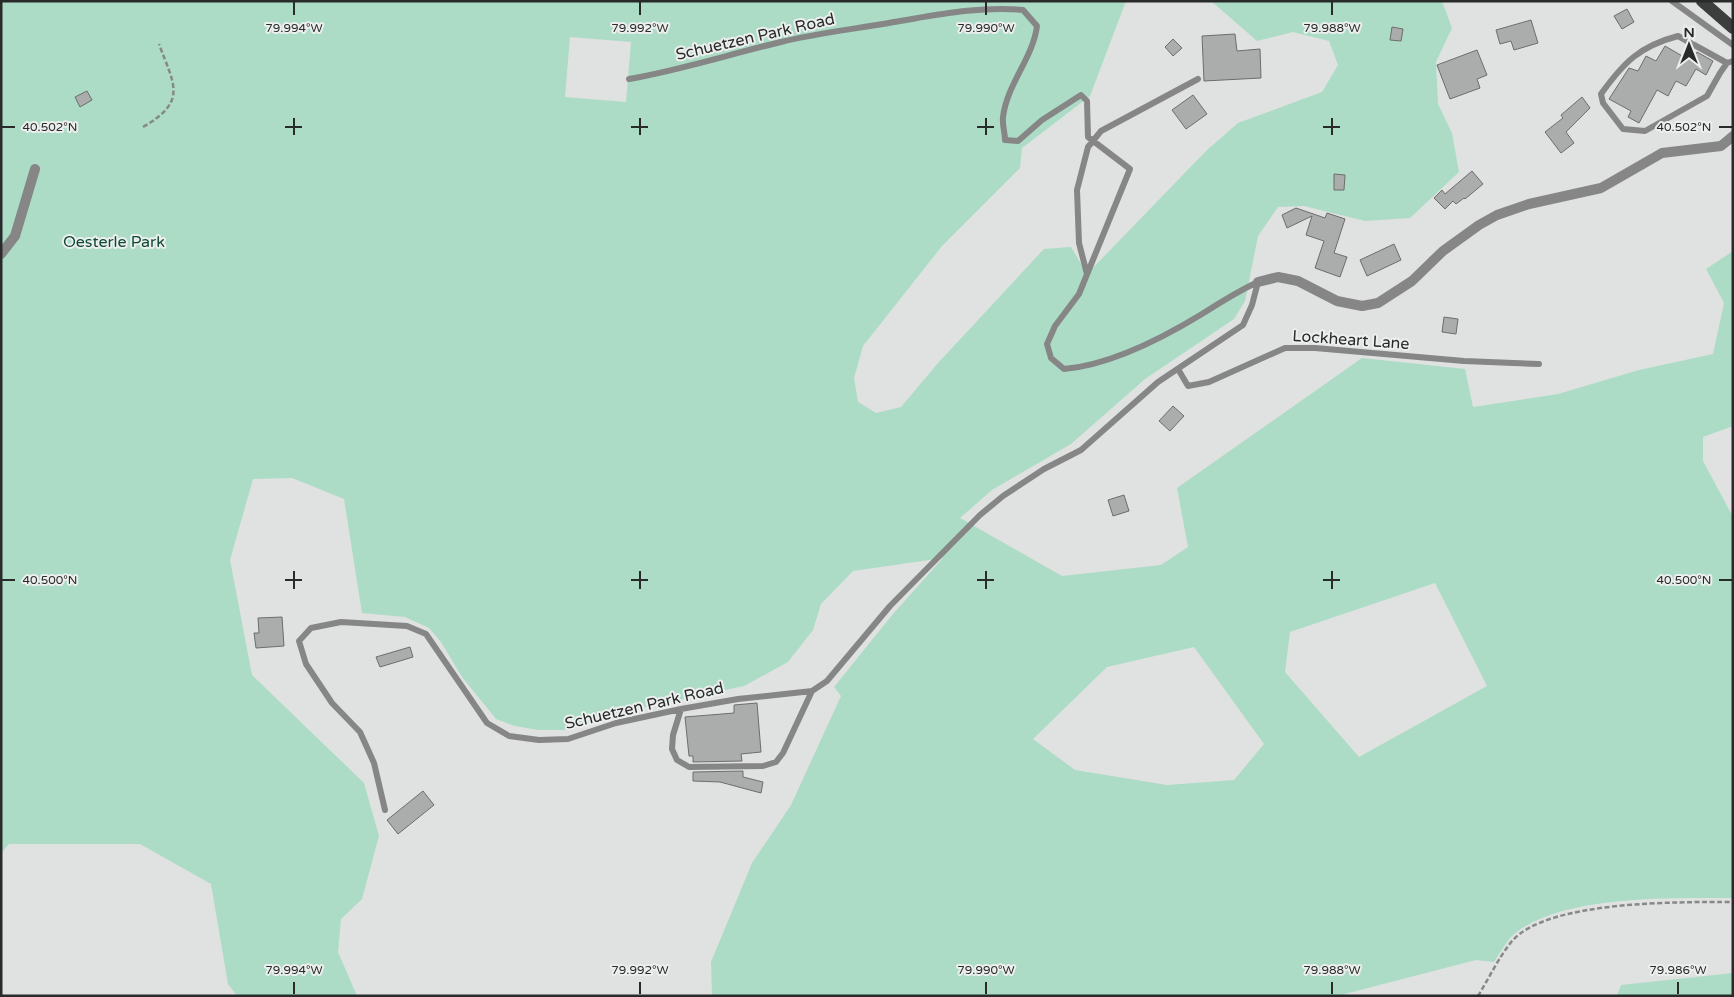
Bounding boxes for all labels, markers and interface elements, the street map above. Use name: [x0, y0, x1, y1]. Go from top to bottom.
street label: Schuetzen Park Road: [674, 9, 837, 65]
north arrow: [1664, 20, 1714, 70]
text: 79.994°W: [265, 21, 323, 35]
text: 79.992°W: [611, 21, 669, 35]
text: 79.990°W: [957, 21, 1015, 35]
text: 79.988°W: [1303, 21, 1361, 35]
text: N: [1683, 24, 1695, 41]
text: 40.502°N: [23, 120, 77, 134]
text: 40.502°N: [1657, 120, 1711, 134]
park label: Oesterle Park: [63, 232, 165, 252]
street label: Lockheart Lane: [1292, 326, 1410, 354]
text: 40.500°N: [23, 573, 77, 587]
text: 40.500°N: [1657, 573, 1711, 587]
street label: Schuetzen Park Road: [563, 678, 726, 734]
text: 79.994°W: [265, 963, 323, 977]
text: 79.992°W: [611, 963, 669, 977]
text: 79.990°W: [957, 963, 1015, 977]
text: 79.988°W: [1303, 963, 1361, 977]
text: 79.986°W: [1649, 963, 1707, 977]

